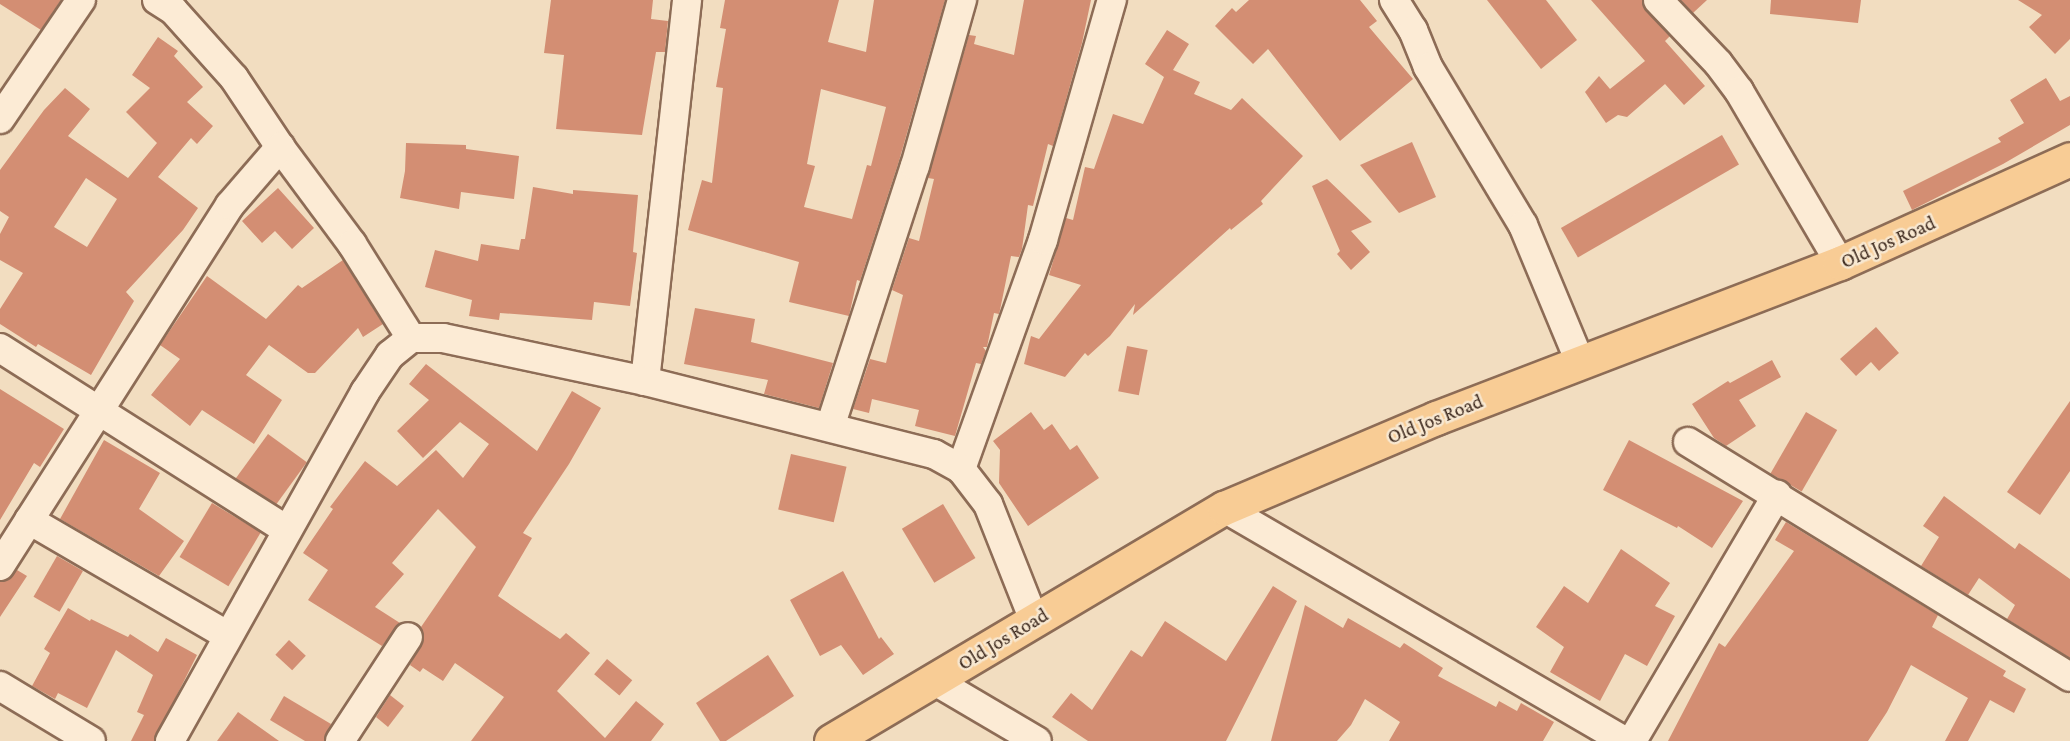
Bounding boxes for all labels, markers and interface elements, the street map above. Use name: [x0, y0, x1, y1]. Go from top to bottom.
street label: Old Jos Road: [1837, 211, 1939, 273]
street label: Old Jos Road: [1384, 389, 1486, 449]
street label: Old Jos Road: [954, 603, 1052, 675]

